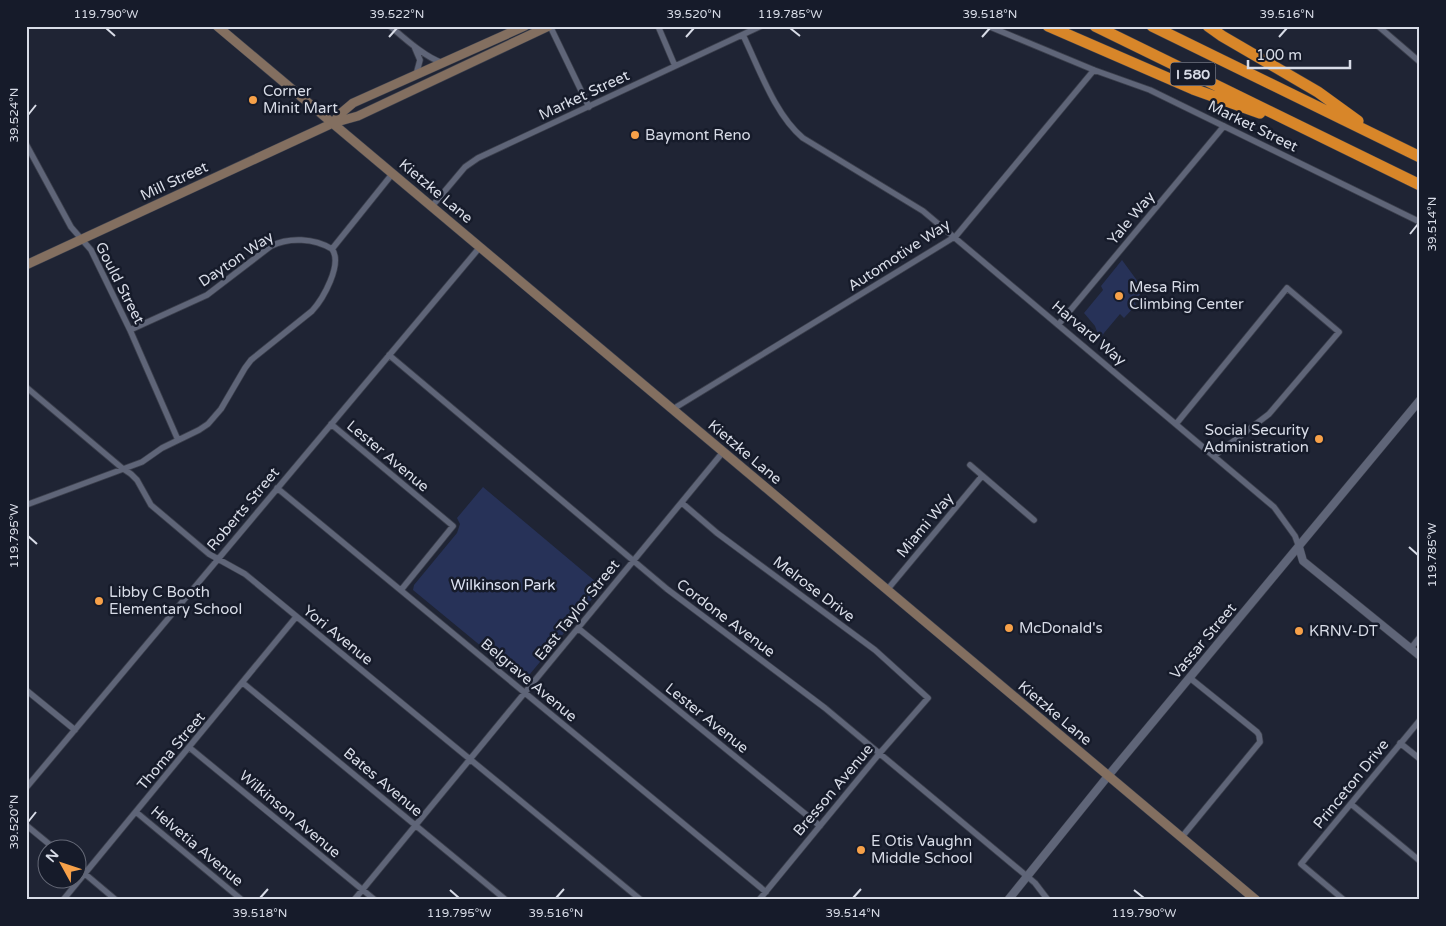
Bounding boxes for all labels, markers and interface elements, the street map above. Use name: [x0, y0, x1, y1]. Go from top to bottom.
text: 119.790°W: [74, 7, 138, 21]
text: 39.522°N: [370, 7, 424, 21]
text: 39.520°N: [667, 7, 721, 21]
text: 119.785°W: [758, 7, 822, 21]
text: 39.518°N: [963, 7, 1017, 21]
text: 39.516°N: [1260, 7, 1314, 21]
scale bar: [1248, 38, 1351, 70]
text: 100 m: [1256, 46, 1302, 64]
road number: I 580: [1170, 62, 1216, 86]
street label: Market Street: [536, 66, 632, 124]
place label: Corner Minit Mart: [263, 82, 338, 117]
text: 39.524°N: [7, 88, 21, 142]
marker: Corner Minit Mart: [247, 94, 259, 106]
street label: Market Street: [1205, 96, 1301, 156]
place label: Baymont Reno: [645, 126, 751, 144]
marker: Baymont Reno: [629, 129, 641, 141]
street label: Kietzke Lane: [396, 155, 476, 227]
street label: Mill Street: [137, 157, 211, 204]
street label: Yale Way: [1104, 188, 1158, 248]
text: 39.514°N: [1425, 197, 1439, 251]
street label: Automotive Way: [844, 215, 954, 295]
street label: Dayton Way: [195, 227, 277, 291]
street label: Gould Street: [92, 239, 148, 327]
place label: Mesa Rim Climbing Center: [1129, 278, 1244, 313]
marker: Mesa Rim Climbing Center: [1113, 290, 1125, 302]
street label: Harvard Way: [1048, 297, 1130, 369]
street label: Lester Avenue: [343, 416, 433, 496]
street label: Kietzke Lane: [705, 416, 785, 488]
place label: Social Security Administration: [1204, 421, 1309, 456]
marker: Social Security Administration: [1313, 433, 1325, 445]
street label: Roberts Street: [203, 463, 283, 554]
street label: Miami Way: [893, 489, 957, 561]
text: 119.795°W: [7, 504, 21, 568]
text: 119.785°W: [1425, 523, 1439, 587]
street label: Melrose Drive: [770, 552, 858, 626]
street label: East Taylor Street: [531, 556, 623, 664]
street label: Cordone Avenue: [673, 575, 779, 661]
park label: Wilkinson Park: [451, 576, 555, 594]
place label: Libby C Booth Elementary School: [109, 583, 242, 618]
marker: Libby C Booth Elementary School: [93, 595, 105, 607]
street label: Vassar Street: [1166, 599, 1240, 683]
street label: Yori Avenue: [299, 601, 377, 669]
place label: McDonald's: [1019, 619, 1103, 637]
marker: McDonald's: [1003, 622, 1015, 634]
place label: KRNV-DT: [1309, 622, 1378, 640]
marker: KRNV-DT: [1293, 625, 1305, 637]
street label: Belgrave Avenue: [477, 635, 581, 725]
street label: Kietzke Lane: [1015, 677, 1095, 749]
street label: Lester Avenue: [662, 679, 752, 757]
street label: Thoma Street: [133, 708, 209, 794]
street label: Princeton Drive: [1309, 736, 1393, 832]
street label: Bresson Avenue: [789, 740, 877, 840]
street label: Bates Avenue: [340, 744, 426, 820]
street label: Wilkinson Avenue: [236, 766, 344, 862]
text: 39.520°N: [7, 795, 21, 849]
street label: Helvetia Avenue: [147, 802, 247, 890]
place label: E Otis Vaughn Middle School: [871, 832, 972, 867]
north arrow: [38, 838, 88, 888]
marker: E Otis Vaughn Middle School: [855, 844, 867, 856]
text: N: [42, 846, 63, 866]
text: 39.518°N: [233, 906, 287, 920]
text: 119.795°W: [427, 906, 491, 920]
text: 39.516°N: [529, 906, 583, 920]
text: 39.514°N: [826, 906, 880, 920]
text: 119.790°W: [1112, 906, 1176, 920]

